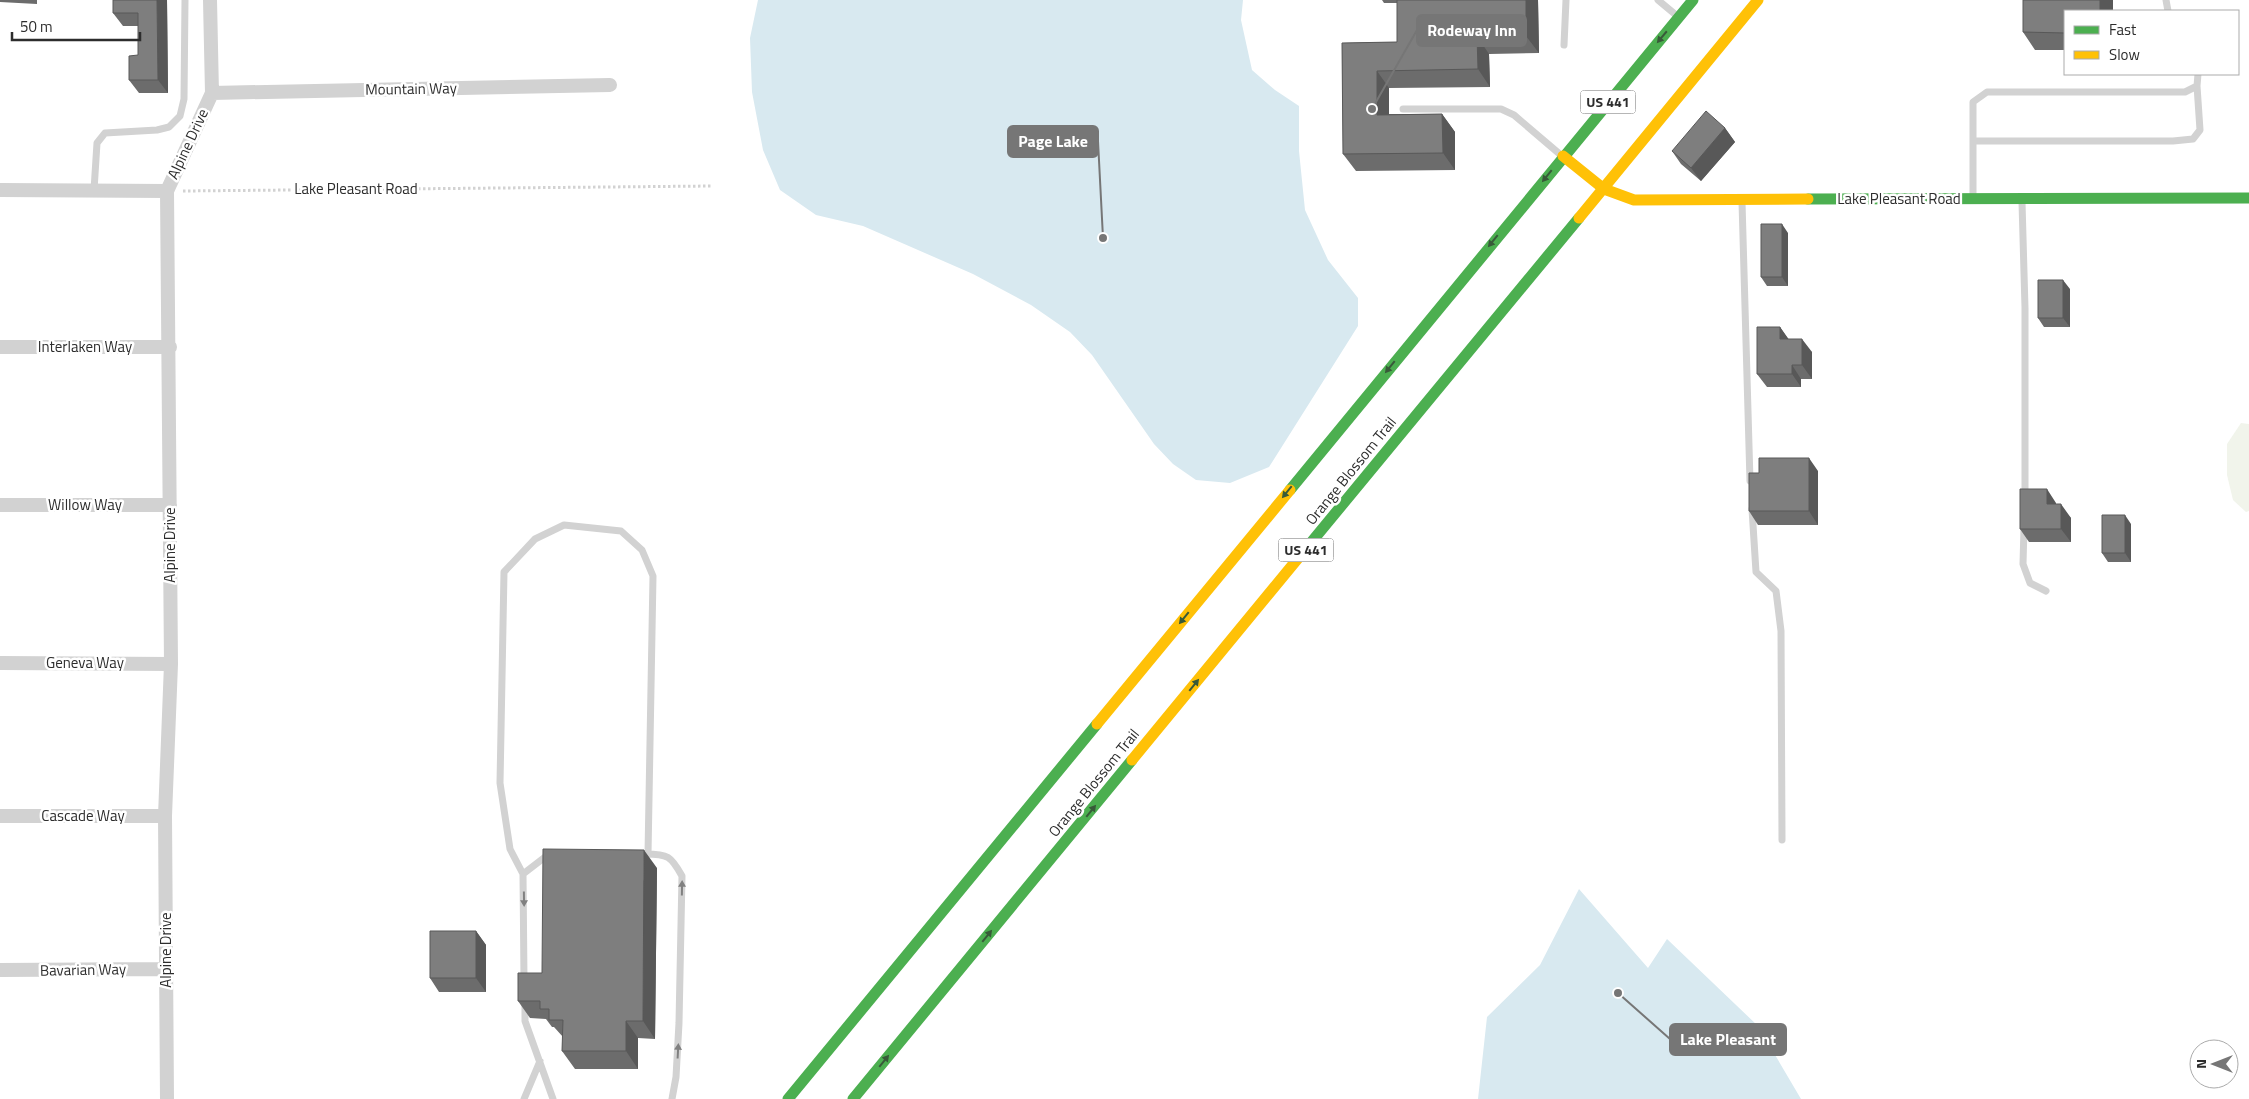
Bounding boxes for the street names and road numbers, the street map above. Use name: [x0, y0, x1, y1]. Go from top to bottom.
street label: Mountain Way: [365, 76, 457, 101]
road number: US 441: [1580, 90, 1636, 114]
street label: Alpine Drive: [161, 105, 214, 183]
street label: Lake Pleasant Road: [294, 177, 418, 200]
street label: Lake Pleasant Road: [1837, 187, 1961, 210]
street label: Interlaken Way: [38, 335, 132, 358]
street label: Orange Blossom Trail: [1300, 412, 1402, 530]
street label: Willow Way: [48, 493, 122, 516]
street label: Alpine Drive: [158, 507, 181, 583]
road number: US 441: [1278, 538, 1334, 562]
street label: Geneva Way: [46, 651, 124, 674]
street label: Orange Blossom Trail: [1043, 724, 1145, 842]
street label: Cascade Way: [41, 804, 125, 827]
street label: Alpine Drive: [154, 912, 177, 988]
street label: Bavarian Way: [40, 957, 126, 982]

